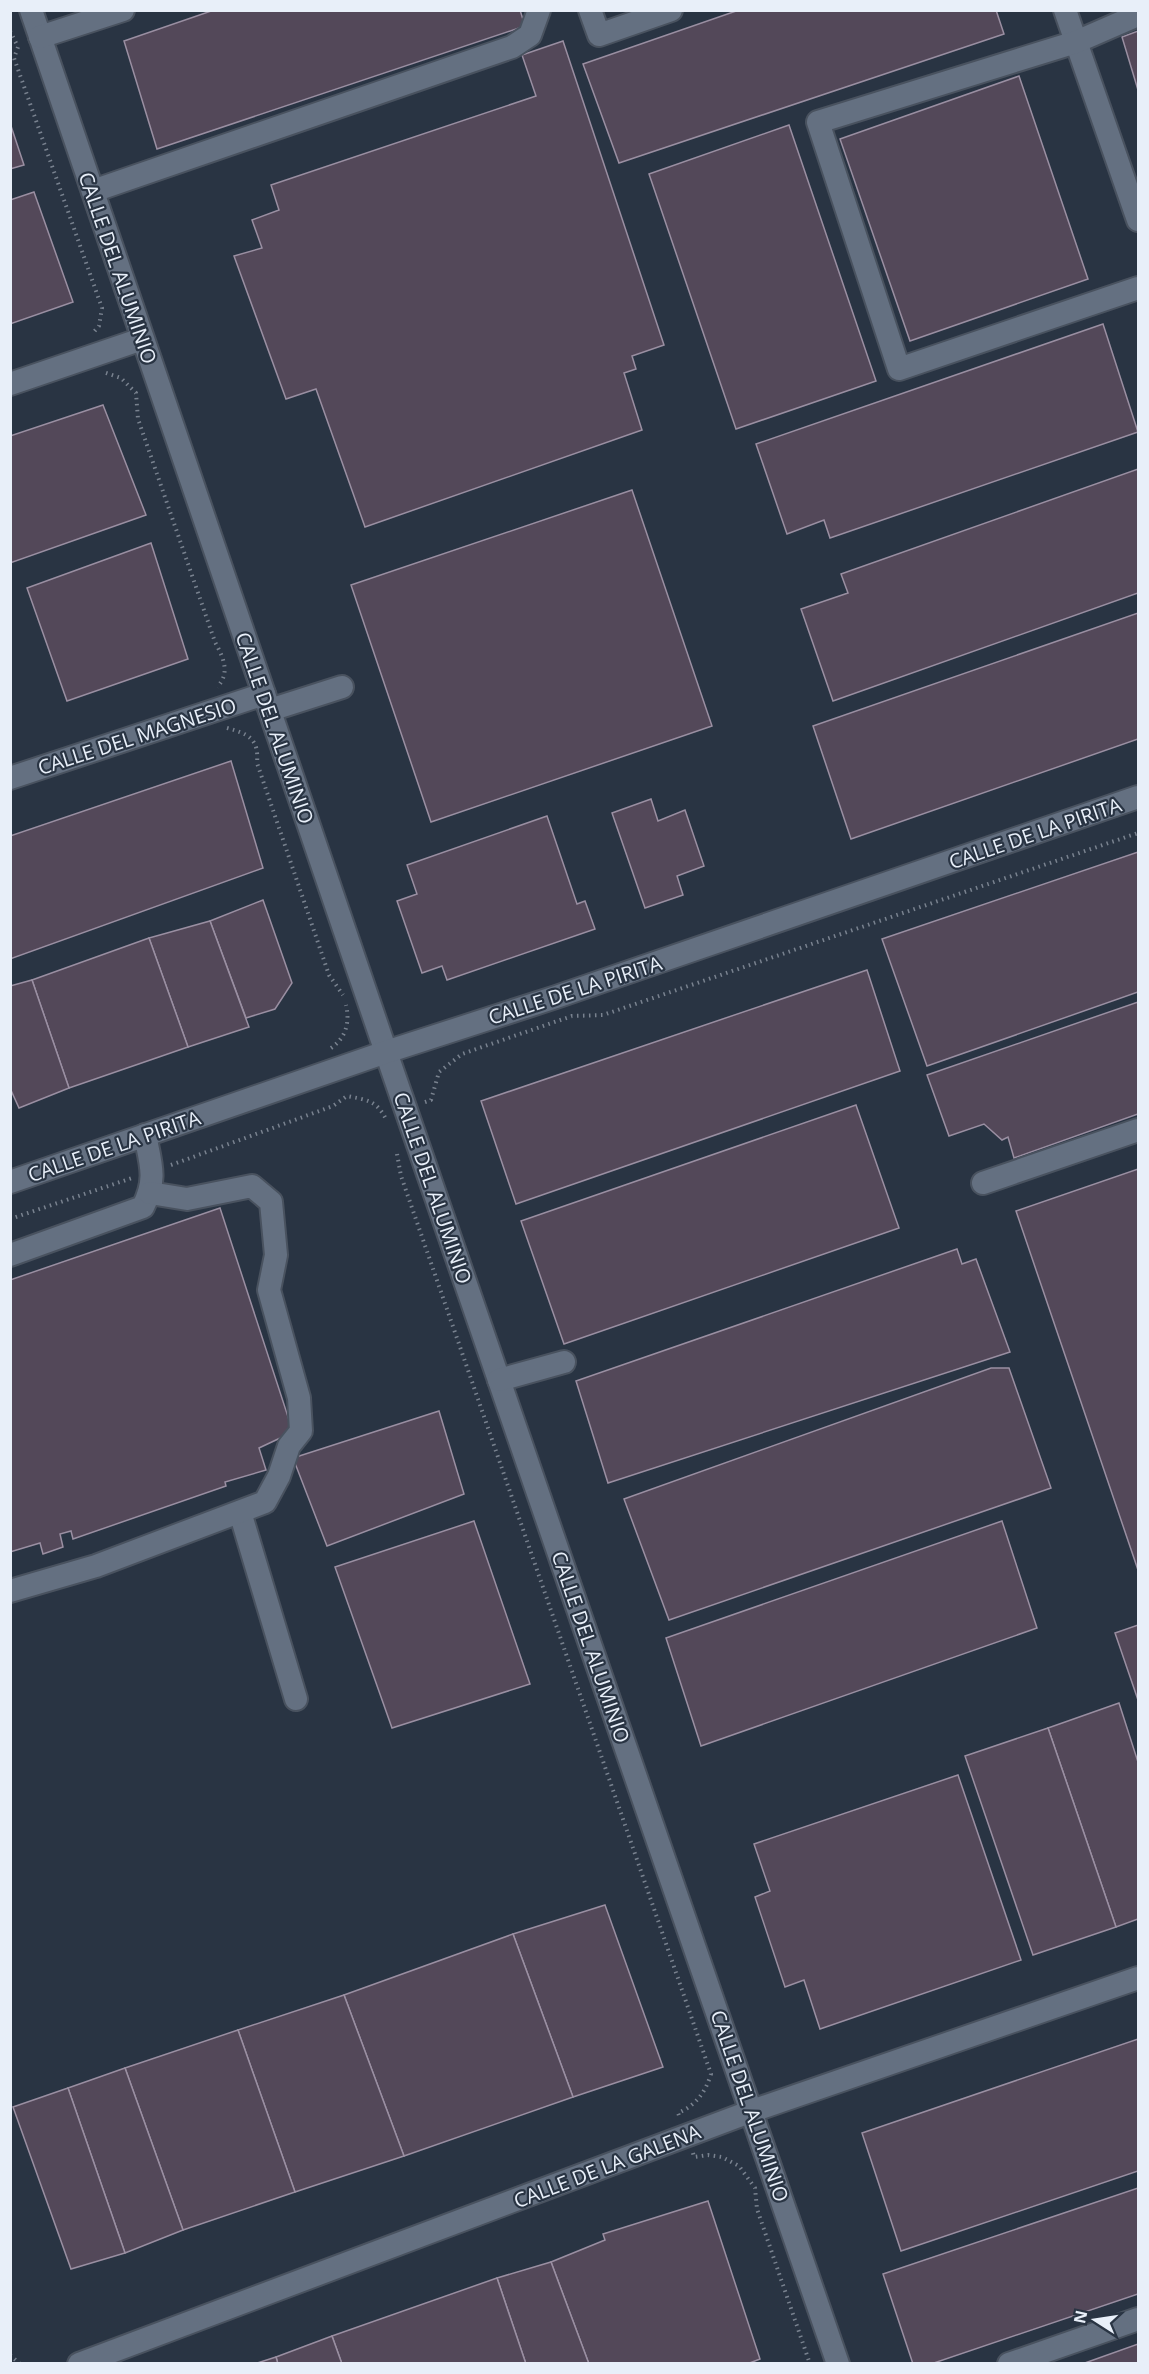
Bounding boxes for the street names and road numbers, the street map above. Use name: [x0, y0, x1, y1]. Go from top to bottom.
street label: CALLE DEL ALUMINIO: [72, 169, 164, 367]
street label: CALLE DEL ALUMINIO: [229, 629, 321, 827]
street label: CALLE DEL MAGNESIO: [34, 691, 240, 781]
street label: CALLE DE LA PIRITA: [945, 791, 1125, 875]
street label: CALLE DE LA PIRITA: [485, 949, 665, 1031]
street label: CALLE DEL ALUMINIO: [387, 1089, 479, 1287]
street label: CALLE DE LA PIRITA: [24, 1104, 204, 1188]
street label: CALLE DEL ALUMINIO: [545, 1548, 637, 1746]
street label: CALLE DEL ALUMINIO: [704, 2007, 796, 2205]
street label: CALLE DE LA GALENA: [510, 2118, 705, 2214]

